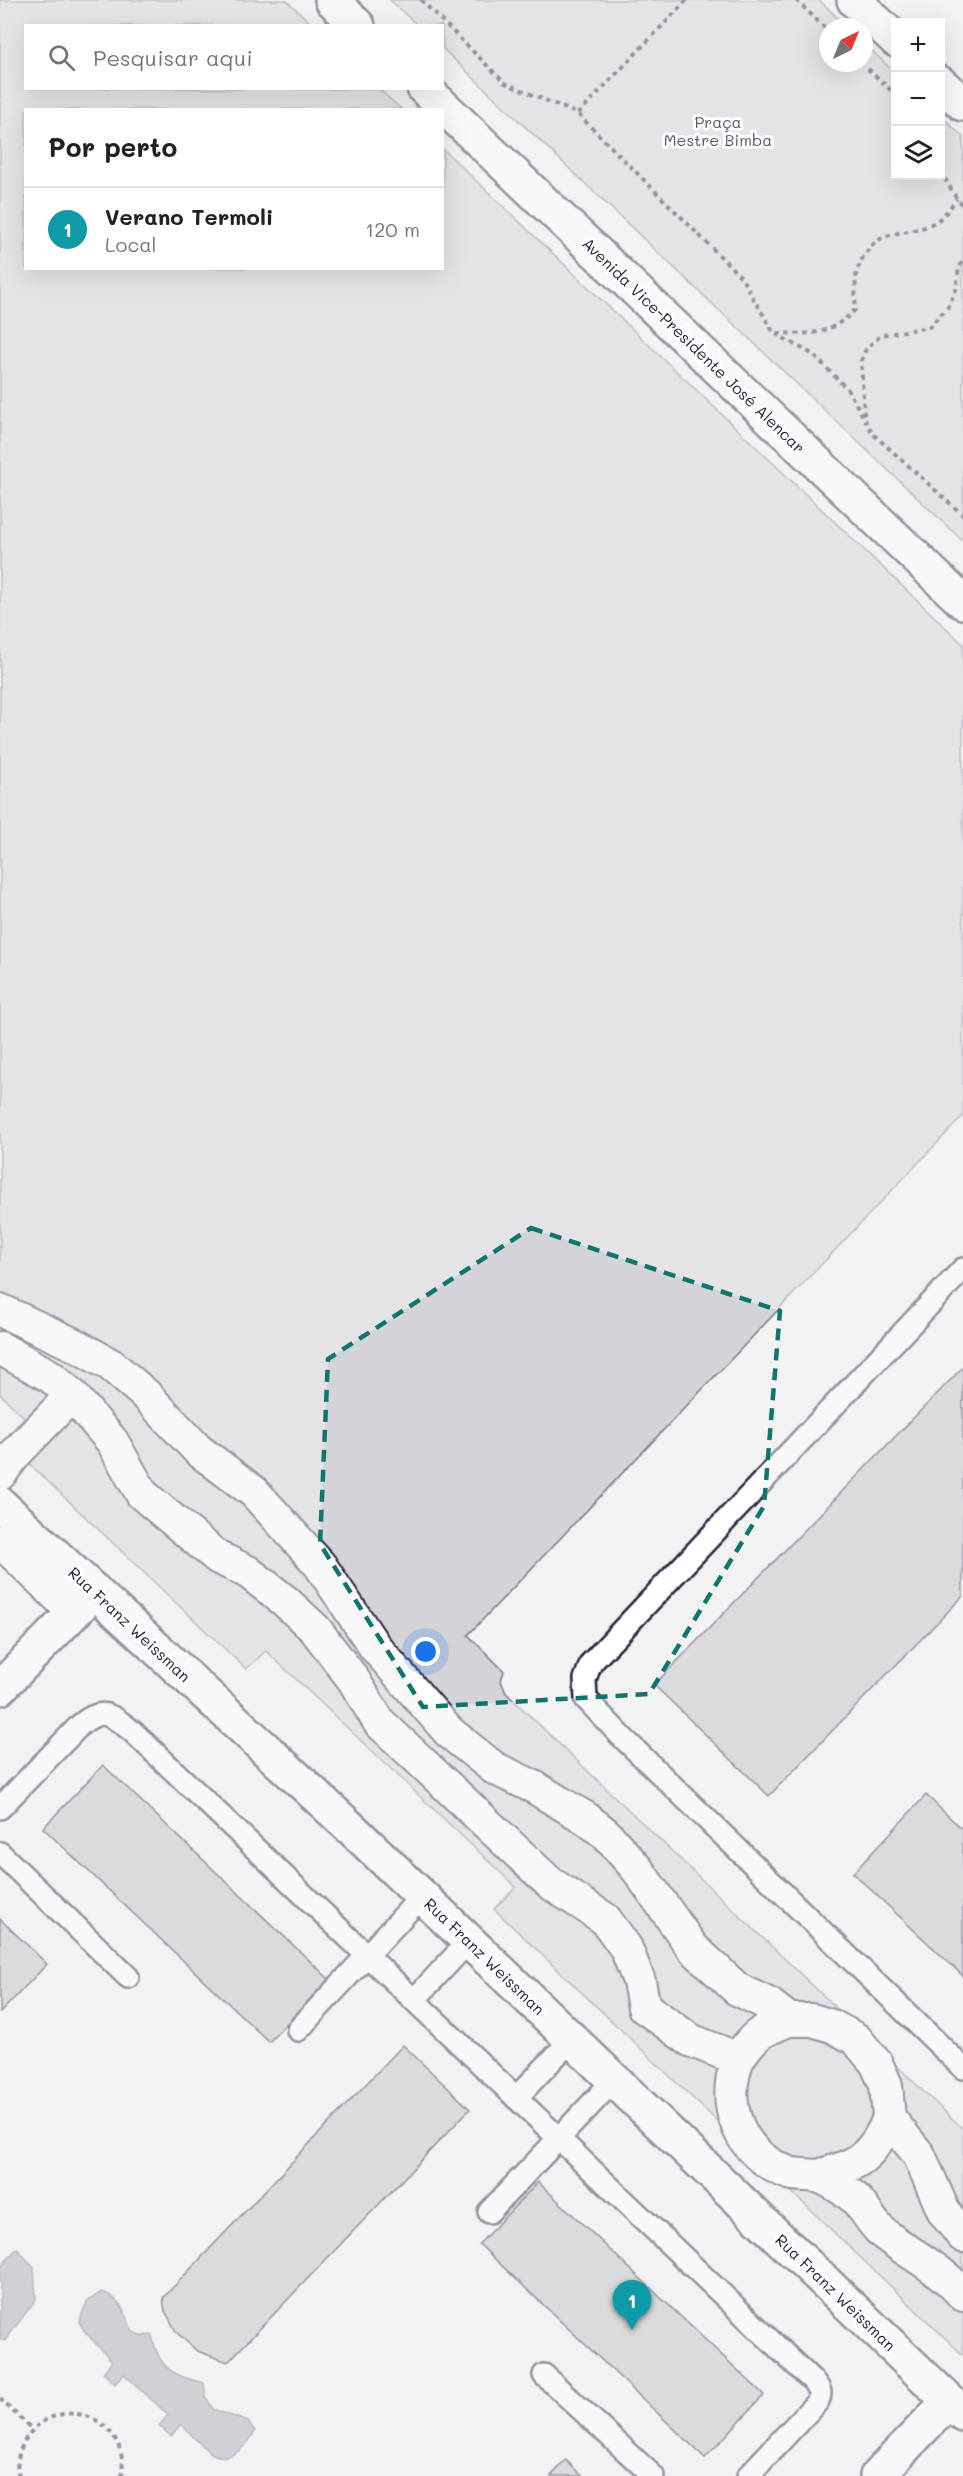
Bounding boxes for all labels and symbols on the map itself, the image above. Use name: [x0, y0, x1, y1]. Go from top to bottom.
north arrow: [819, 18, 873, 72]
park label: Praça Mestre Bimba: [664, 111, 772, 150]
street label: Avenida Vice-Presidente José Alencar: [578, 233, 810, 457]
street label: Rua Franz Weissman: [64, 1562, 196, 1686]
your location: [411, 1637, 440, 1666]
street label: Rua Franz Weissman: [420, 1893, 550, 2019]
street label: Rua Franz Weissman: [771, 2229, 901, 2355]
pin: 1: [612, 2280, 652, 2330]

